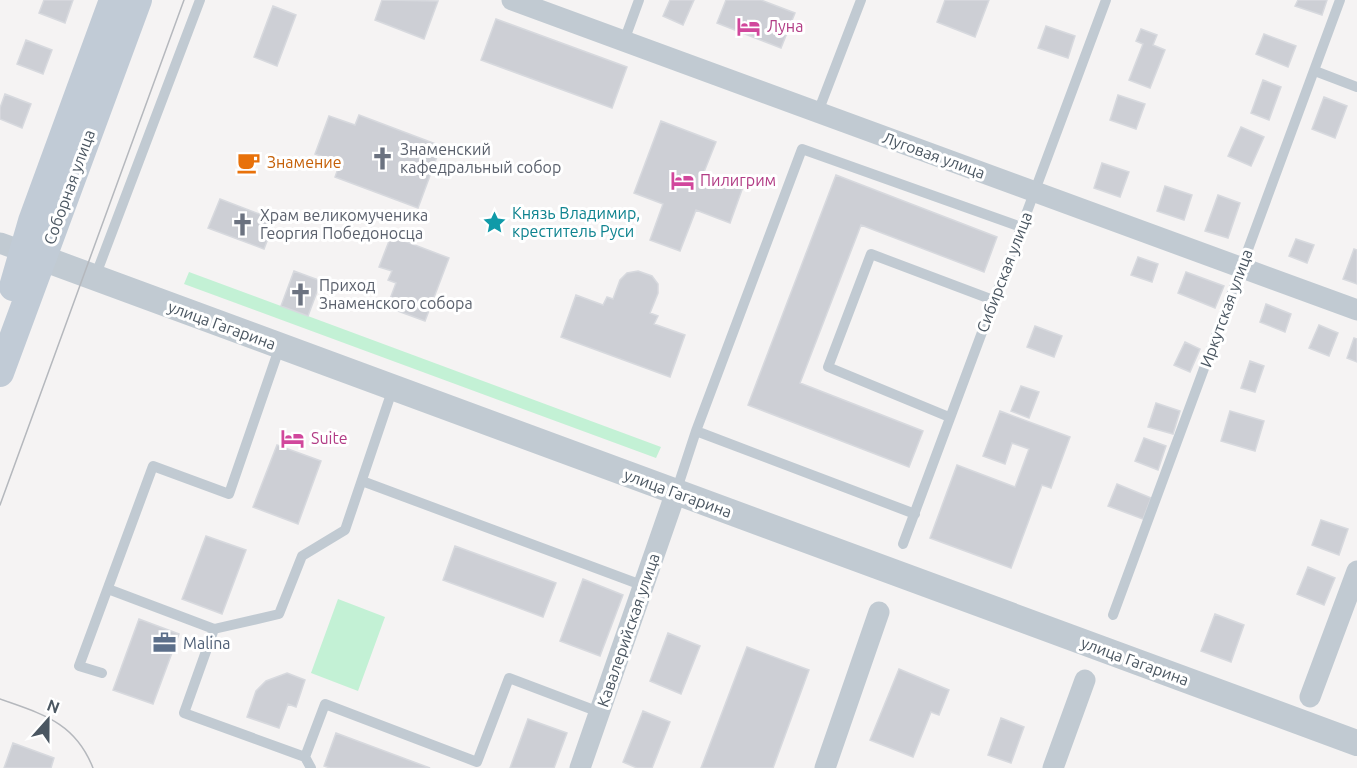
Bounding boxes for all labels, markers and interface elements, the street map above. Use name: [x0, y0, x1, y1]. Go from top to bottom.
hotel icon: Луна: [736, 13, 762, 39]
place label: Луна: [767, 17, 803, 35]
street label: Соборная улица: [40, 127, 98, 247]
street label: Луговая улица: [880, 128, 988, 182]
place label: Знаменский кафедральный собор: [400, 140, 561, 176]
church icon: Знаменский кафедральный собор: [369, 145, 395, 171]
cafe icon: Знамение: [236, 149, 262, 175]
place label: Знамение: [267, 153, 342, 171]
hotel icon: Пилигрим: [669, 167, 695, 193]
place label: Пилигрим: [700, 171, 776, 189]
place label: Князь Владимир, креститель Руси: [512, 204, 640, 240]
place label: Храм великомученика Георгия Победоносца: [260, 206, 428, 242]
place icon: Князь Владимир, креститель Руси: [481, 209, 507, 235]
street label: Сибирская улица: [973, 209, 1035, 335]
church icon: Храм великомученика Георгия Победоносца: [229, 211, 255, 237]
street label: Иркутская улица: [1196, 247, 1256, 369]
place label: Приход Знаменского собора: [319, 276, 473, 312]
church icon: Приход Знаменского собора: [288, 281, 314, 307]
street label: улица Гагарина: [166, 297, 278, 353]
hotel icon: Suite: [280, 425, 306, 451]
place label: Suite: [311, 429, 348, 447]
street label: улица Гагарина: [622, 465, 734, 521]
street label: Кавалерийская улица: [593, 551, 663, 709]
office icon: Malina: [152, 630, 178, 656]
street label: улица Гагарина: [1079, 633, 1191, 689]
place label: Malina: [183, 634, 231, 652]
north arrow: [18, 690, 78, 750]
text: N: [45, 695, 62, 717]

